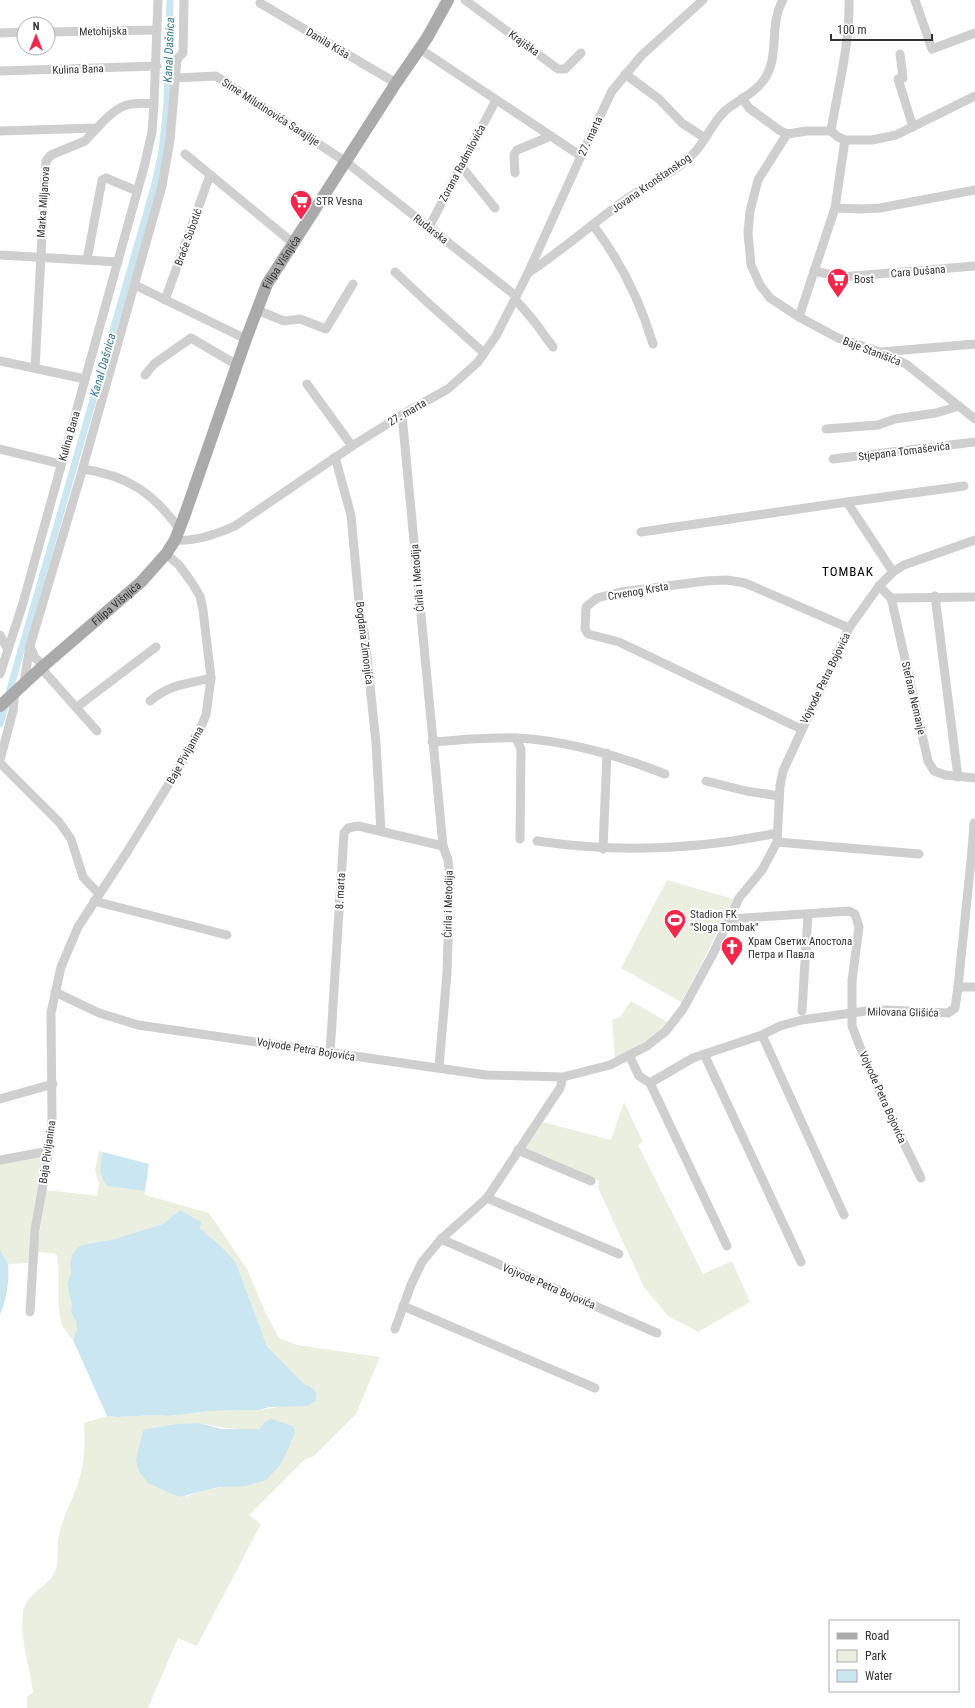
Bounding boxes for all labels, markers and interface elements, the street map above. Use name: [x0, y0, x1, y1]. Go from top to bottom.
north arrow: [16, 16, 56, 56]
scale bar: [831, 16, 932, 42]
water label: Kanal Dašnica: [161, 17, 177, 83]
text: N: [33, 20, 40, 33]
text: 100 m: [837, 23, 867, 37]
street label: Metohijska: [79, 25, 127, 38]
street label: Danila Kiša: [304, 25, 352, 61]
street label: Krajiška: [506, 28, 542, 59]
street label: Kulina Bana: [52, 62, 104, 77]
street label: Sime Milutinovića Sarajlije: [219, 76, 322, 149]
street label: 27. marta: [576, 114, 605, 158]
street label: Zorana Radmilovića: [437, 122, 488, 204]
street label: Jovana Kronštanskog: [609, 151, 693, 216]
street label: Marka Miljanova: [35, 166, 52, 238]
supermarket icon: STR Vesna: [288, 188, 314, 221]
place label: STR Vesna: [316, 195, 363, 208]
street label: Braće Subotić: [172, 207, 205, 268]
street label: Rudarska: [411, 212, 451, 247]
street label: Filipa Višnjića: [260, 233, 303, 291]
street label: Cara Dušana: [890, 263, 946, 280]
supermarket icon: Bost: [825, 266, 851, 299]
place label: Bost: [854, 273, 874, 286]
water label: Kanal Dašnica: [87, 332, 119, 398]
street label: Baje Stanišića: [841, 334, 903, 369]
street label: 27. marta: [386, 396, 429, 429]
street label: Kulina Bana: [56, 410, 83, 463]
street label: Stjepana Tomaševića: [858, 439, 951, 464]
street label: Ćirila i Metodija: [407, 544, 427, 612]
district label: TOMBAK: [822, 564, 874, 579]
street label: Filipa Višnjića: [89, 579, 144, 628]
street label: Crvenog Krsta: [607, 580, 669, 603]
street label: Bogdana Zimonjića: [353, 601, 376, 685]
street label: Vojvode Petra Bojovića: [798, 631, 853, 726]
street label: Stefana Nemanje: [899, 660, 928, 736]
street label: Baje Pivljanina: [164, 724, 207, 786]
street label: Ćirila i Metodija: [440, 870, 456, 938]
street label: 8. marta: [333, 872, 348, 910]
sports icon: Stadion FK "Sloga Tombak": [662, 907, 688, 940]
place label: Stadion FK "Sloga Tombak": [690, 908, 758, 934]
church icon: Храм Светих Апостола Петра и Павла: [719, 934, 745, 967]
place label: Храм Светих Апостола Петра и Павла: [748, 935, 852, 961]
street label: Milovana Glišića: [867, 1005, 939, 1020]
street label: Vojvode Petra Bojovića: [256, 1035, 356, 1064]
street label: Vojvode Petra Bojovića: [856, 1049, 909, 1145]
street label: Baja Pivljanina: [37, 1120, 58, 1184]
street label: Vojvode Petra Bojovića: [500, 1261, 597, 1312]
legend: [829, 1620, 959, 1692]
text: Road: [865, 1629, 889, 1643]
text: Park: [865, 1649, 887, 1663]
text: Water: [865, 1669, 893, 1683]

